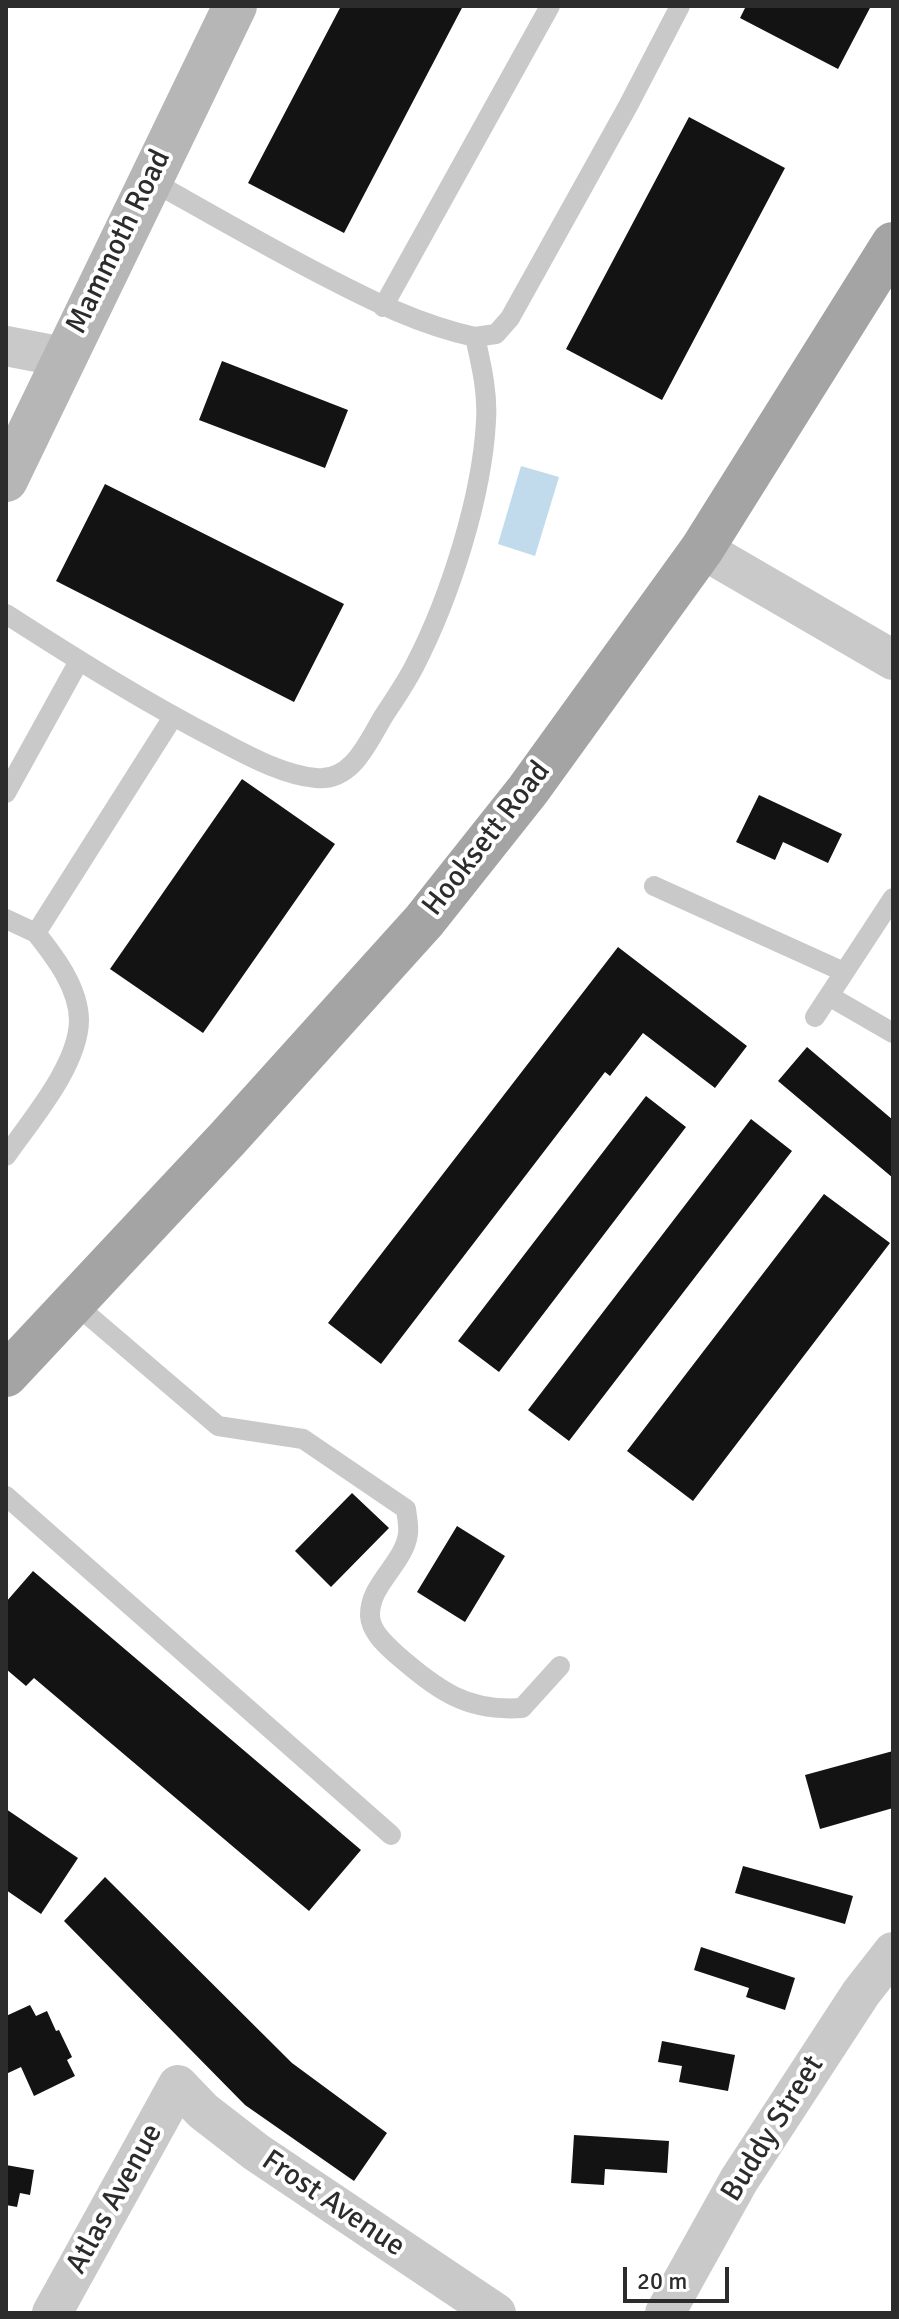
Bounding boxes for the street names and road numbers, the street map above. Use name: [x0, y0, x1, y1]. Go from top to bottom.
street label: Mammoth Road: [59, 144, 179, 340]
street label: Hooksett Road: [415, 754, 559, 924]
street label: Buddy Street: [714, 2049, 832, 2209]
street label: Atlas Avenue: [59, 2118, 171, 2280]
street label: Frost Avenue: [254, 2143, 412, 2265]

